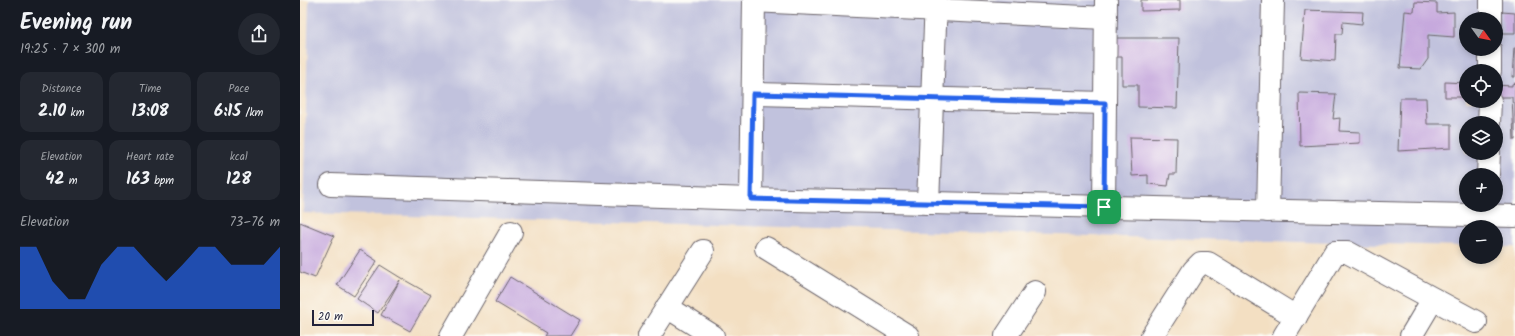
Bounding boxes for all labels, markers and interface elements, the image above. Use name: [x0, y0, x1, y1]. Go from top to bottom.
text: Evening run: [20, 6, 132, 41]
north arrow: [1459, 12, 1503, 56]
map controls: [1459, 12, 1503, 264]
button: share: [238, 13, 280, 55]
text: 19:25 · 7 × 300 m: [20, 39, 120, 60]
button: locate: [1459, 64, 1503, 108]
text: Distance: [42, 80, 81, 98]
text: Time: [139, 80, 161, 98]
text: Pace: [228, 80, 249, 98]
text: 2.10: [38, 98, 66, 125]
text: 13:08: [131, 98, 169, 125]
text: 6:15: [214, 98, 241, 125]
text: km: [66, 104, 84, 122]
text: /km: [241, 104, 263, 122]
button: layers: [1459, 116, 1503, 160]
text: Elevation: [41, 148, 82, 166]
text: Heart rate: [126, 148, 174, 166]
text: kcal: [230, 148, 248, 166]
text: 42: [45, 166, 64, 193]
text: 163: [126, 166, 150, 193]
text: 128: [226, 166, 251, 193]
button: +: [1459, 168, 1503, 212]
text: m: [64, 172, 78, 190]
text: bpm: [150, 172, 174, 190]
pin: [1087, 190, 1121, 224]
icon: arrive: [1093, 196, 1115, 218]
text: Elevation: [20, 212, 69, 233]
text: 73–76 m: [230, 212, 280, 233]
button: −: [1459, 220, 1503, 264]
scale bar: [312, 308, 374, 327]
text: 20 m: [318, 308, 343, 326]

